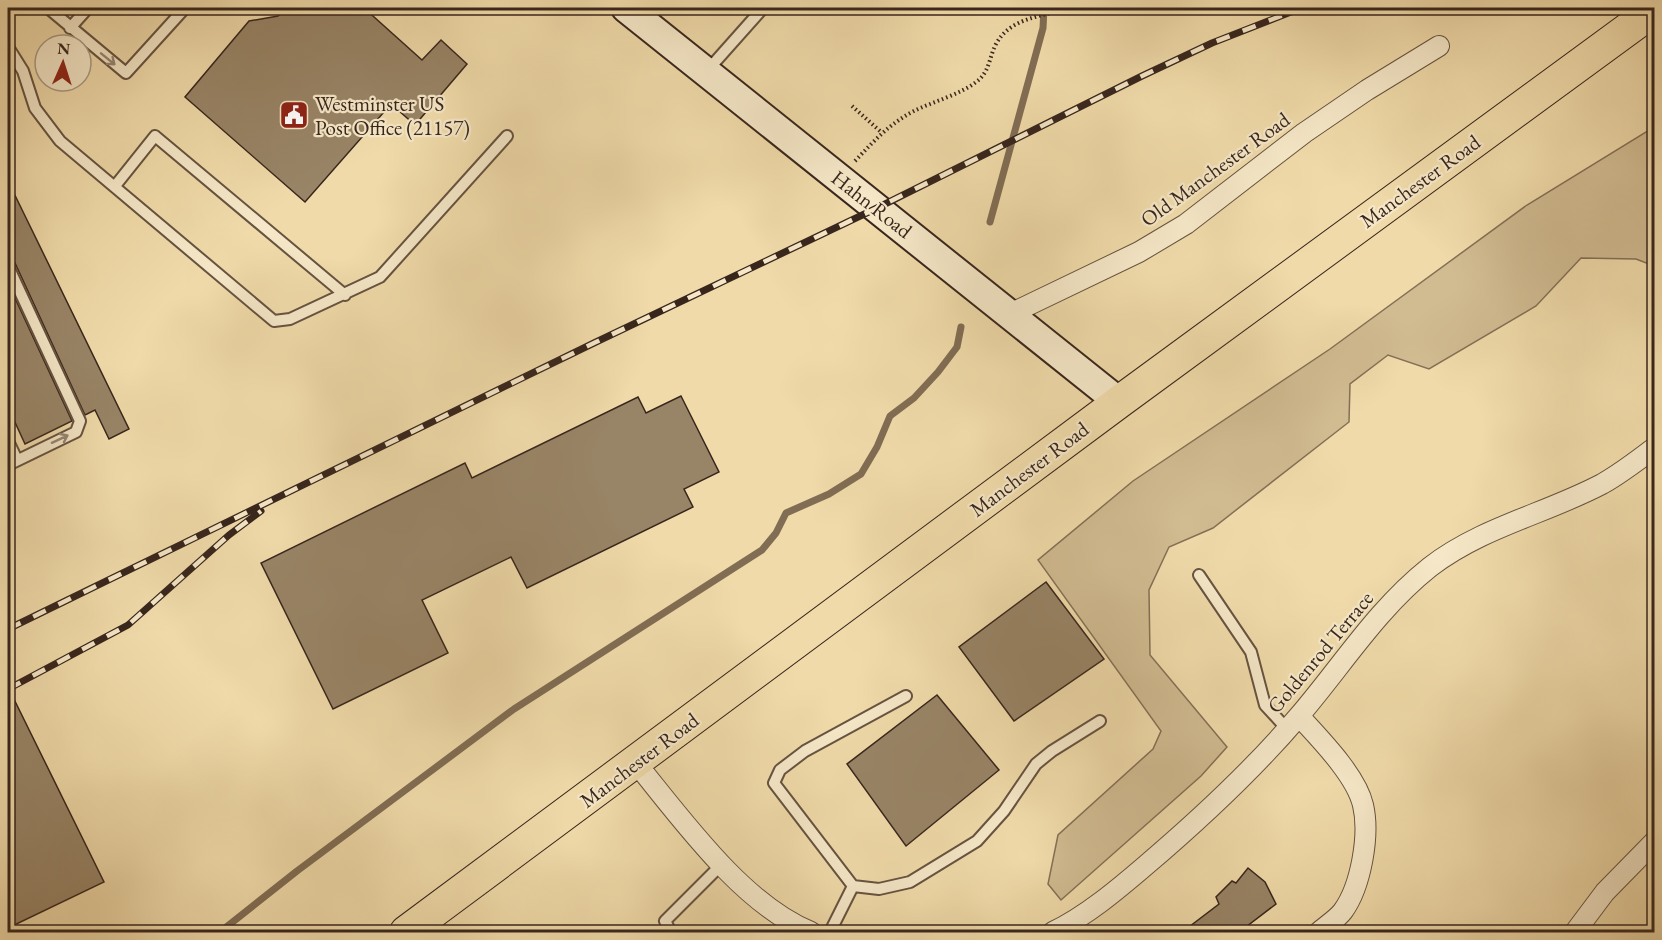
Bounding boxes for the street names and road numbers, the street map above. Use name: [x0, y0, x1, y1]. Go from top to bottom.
street label: Old Manchester Road: [1135, 106, 1295, 232]
street label: Manchester Road: [1355, 128, 1486, 234]
street label: Hahn Road: [826, 164, 918, 244]
street label: Manchester Road: [964, 415, 1094, 523]
street label: Goldenrod Terrace: [1261, 585, 1379, 719]
street label: Manchester Road: [574, 706, 704, 814]

